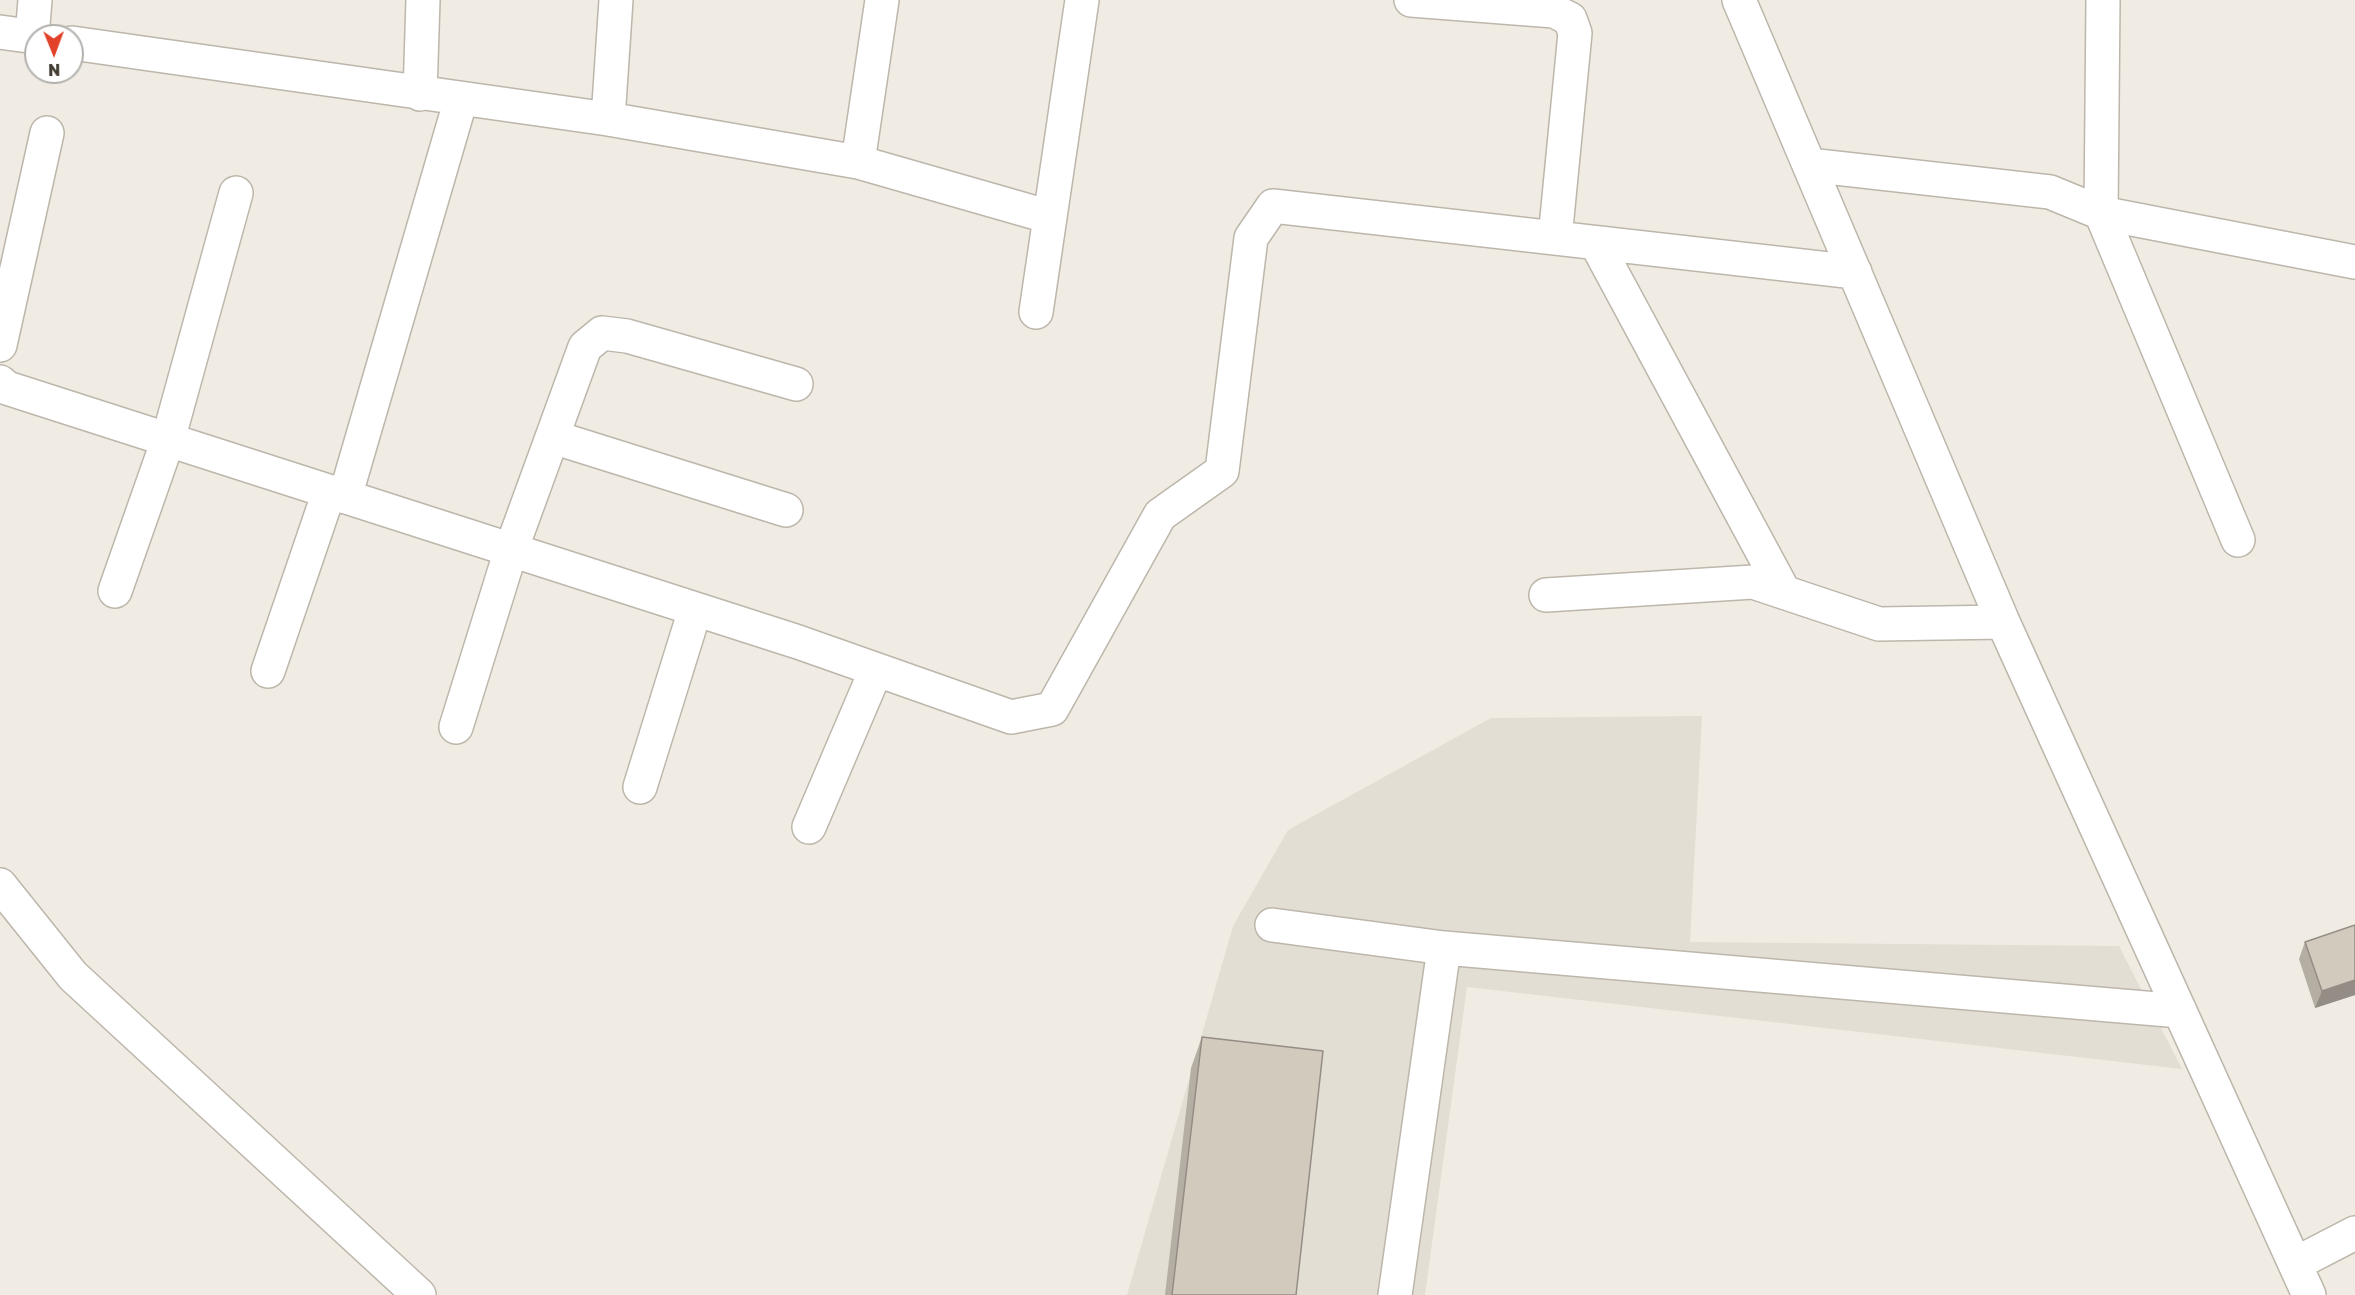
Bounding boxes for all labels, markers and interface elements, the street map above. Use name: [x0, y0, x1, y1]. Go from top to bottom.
north arrow: [24, 24, 84, 84]
text: N: [48, 60, 61, 80]

